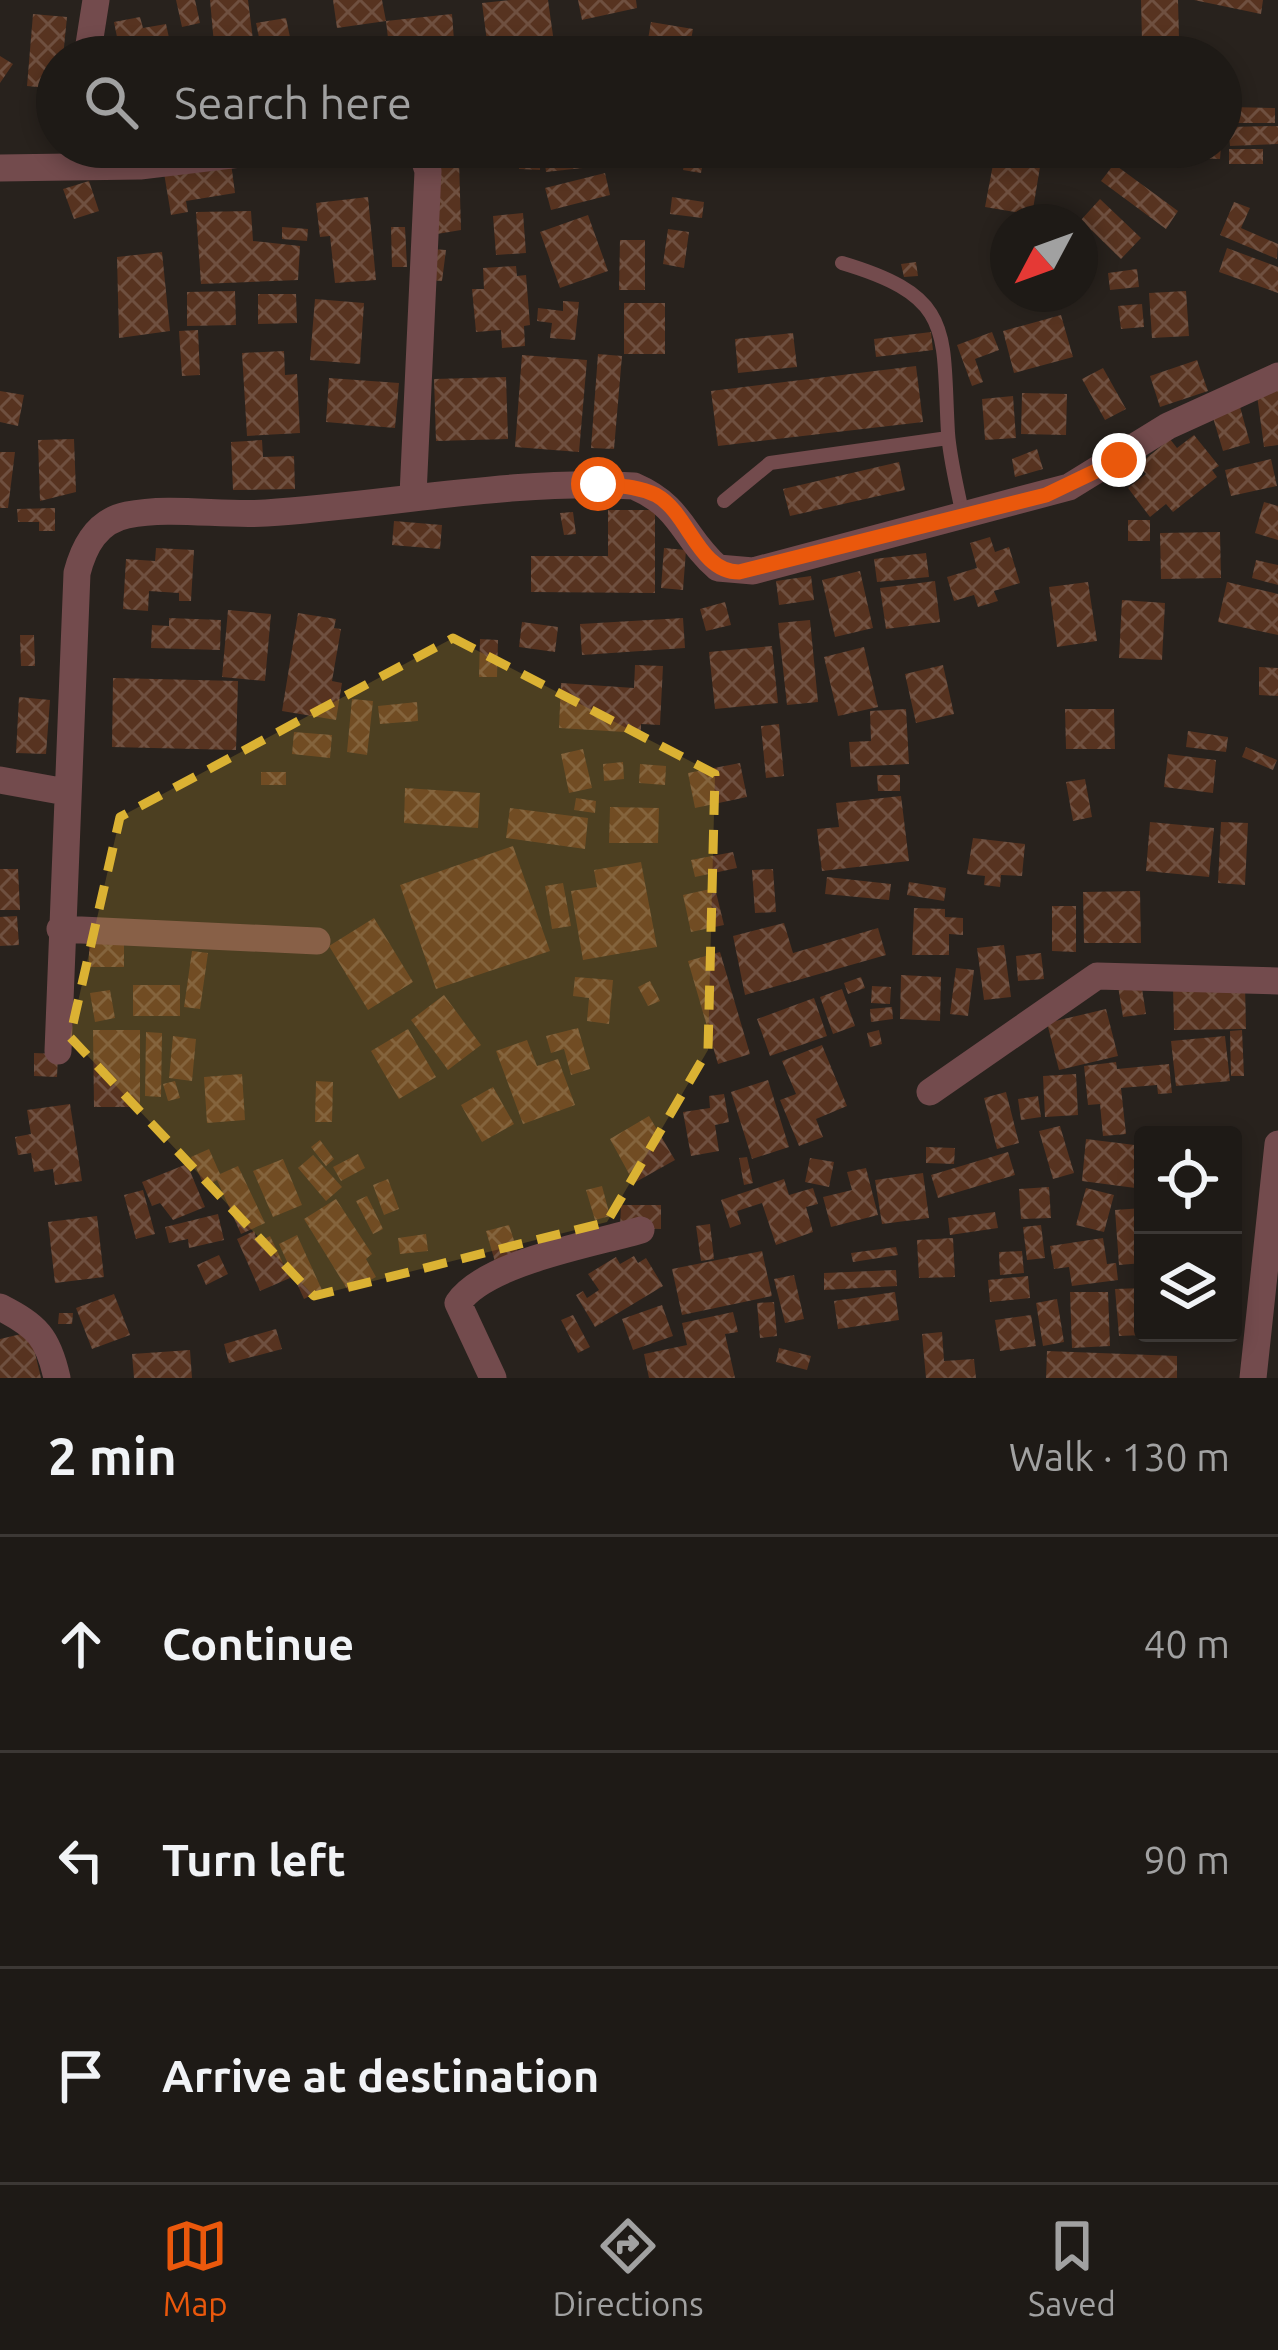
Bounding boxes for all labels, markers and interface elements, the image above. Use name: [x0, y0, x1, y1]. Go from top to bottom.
search box: [36, 36, 1242, 168]
icon: search: [78, 69, 144, 135]
text: Search here: [174, 77, 412, 128]
north arrow: [990, 204, 1098, 312]
route end: [1092, 433, 1146, 487]
route start: [571, 457, 625, 511]
map controls: [1134, 1126, 1242, 1342]
button: locate: [1134, 1126, 1242, 1234]
button: layers: [1134, 1234, 1242, 1342]
text: 2 min: [48, 1427, 177, 1485]
text: Walk · 130 m: [1009, 1435, 1230, 1478]
icon: ahead: [48, 1611, 114, 1677]
text: Continue: [162, 1618, 354, 1669]
text: 40 m: [1143, 1622, 1230, 1665]
icon: left: [48, 1827, 114, 1893]
text: Turn left: [162, 1834, 346, 1885]
text: 90 m: [1143, 1838, 1230, 1881]
icon: arrive: [48, 2043, 114, 2109]
text: Arrive at destination: [162, 2050, 599, 2101]
tab: Map: [162, 2213, 228, 2322]
tab: Directions: [553, 2213, 703, 2322]
tab: Saved: [1028, 2213, 1116, 2322]

